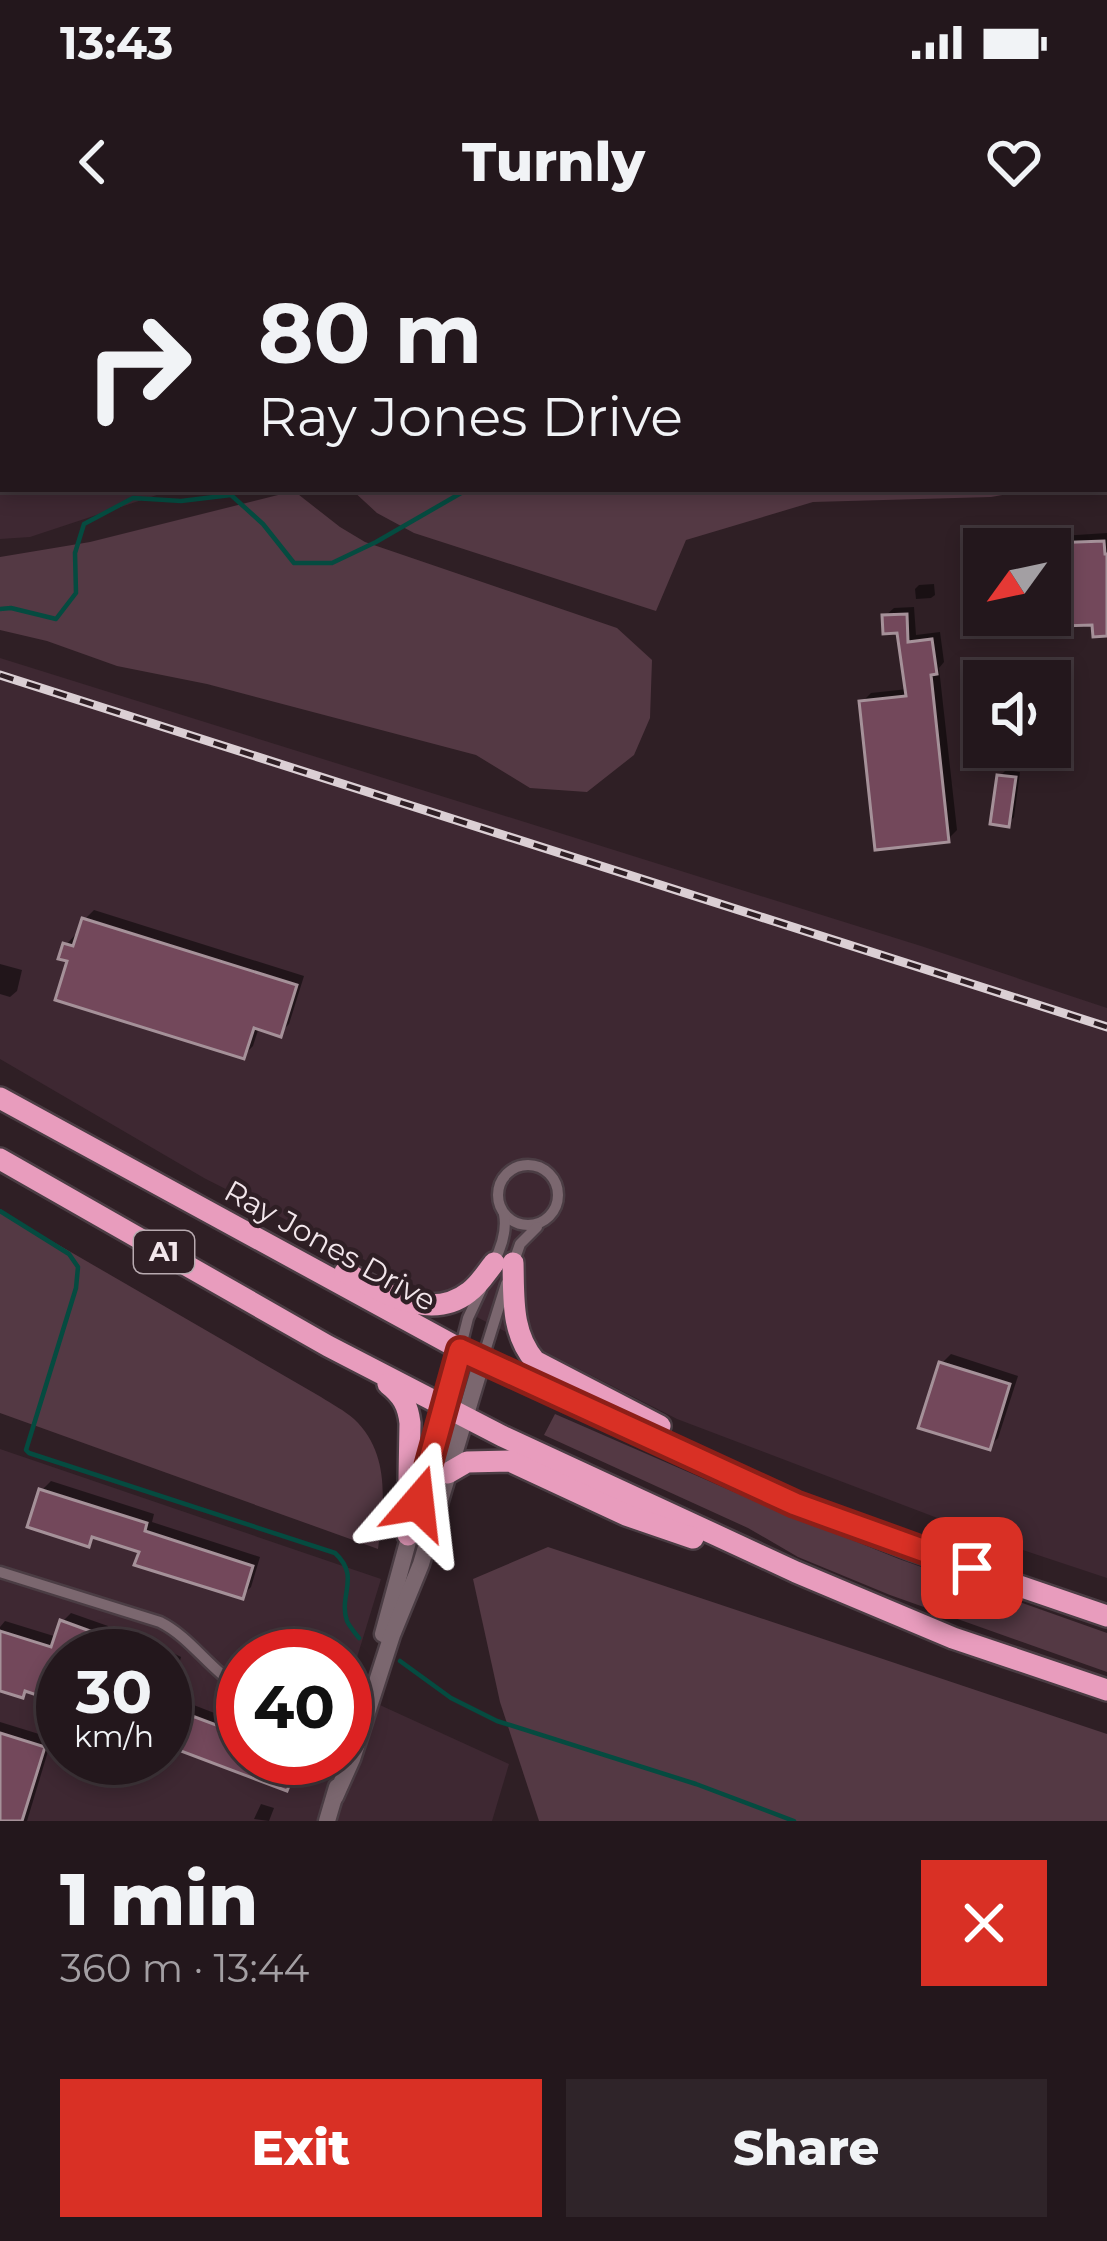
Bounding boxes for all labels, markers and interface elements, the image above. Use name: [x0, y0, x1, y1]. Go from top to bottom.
text: 13:43: [60, 15, 173, 70]
icon: back: [60, 129, 126, 195]
text: Turnly: [462, 129, 645, 195]
icon: heart: [981, 129, 1047, 195]
text: 80 m: [258, 282, 482, 384]
icon: right: [60, 288, 216, 444]
text: Ray Jones Drive: [258, 384, 683, 450]
north arrow: [963, 528, 1071, 636]
map controls: [963, 528, 1071, 768]
button: sound: [963, 660, 1071, 768]
street label: Ray Jones Drive: [218, 1172, 442, 1319]
road number: A1: [134, 1231, 194, 1273]
position arrow: [355, 1440, 481, 1566]
pin: [921, 1517, 1023, 1619]
icon: arrive: [939, 1535, 1005, 1601]
speed limit sign: 40: [216, 1629, 372, 1785]
text: 30: [76, 1655, 152, 1728]
text: km/h: [74, 1718, 154, 1755]
text: 1 min: [60, 1855, 258, 1943]
button: close: [921, 1860, 1047, 1986]
text: 360 m · 13:44: [60, 1944, 309, 1992]
button: Exit: [60, 2079, 542, 2217]
button: Share: [566, 2079, 1047, 2217]

